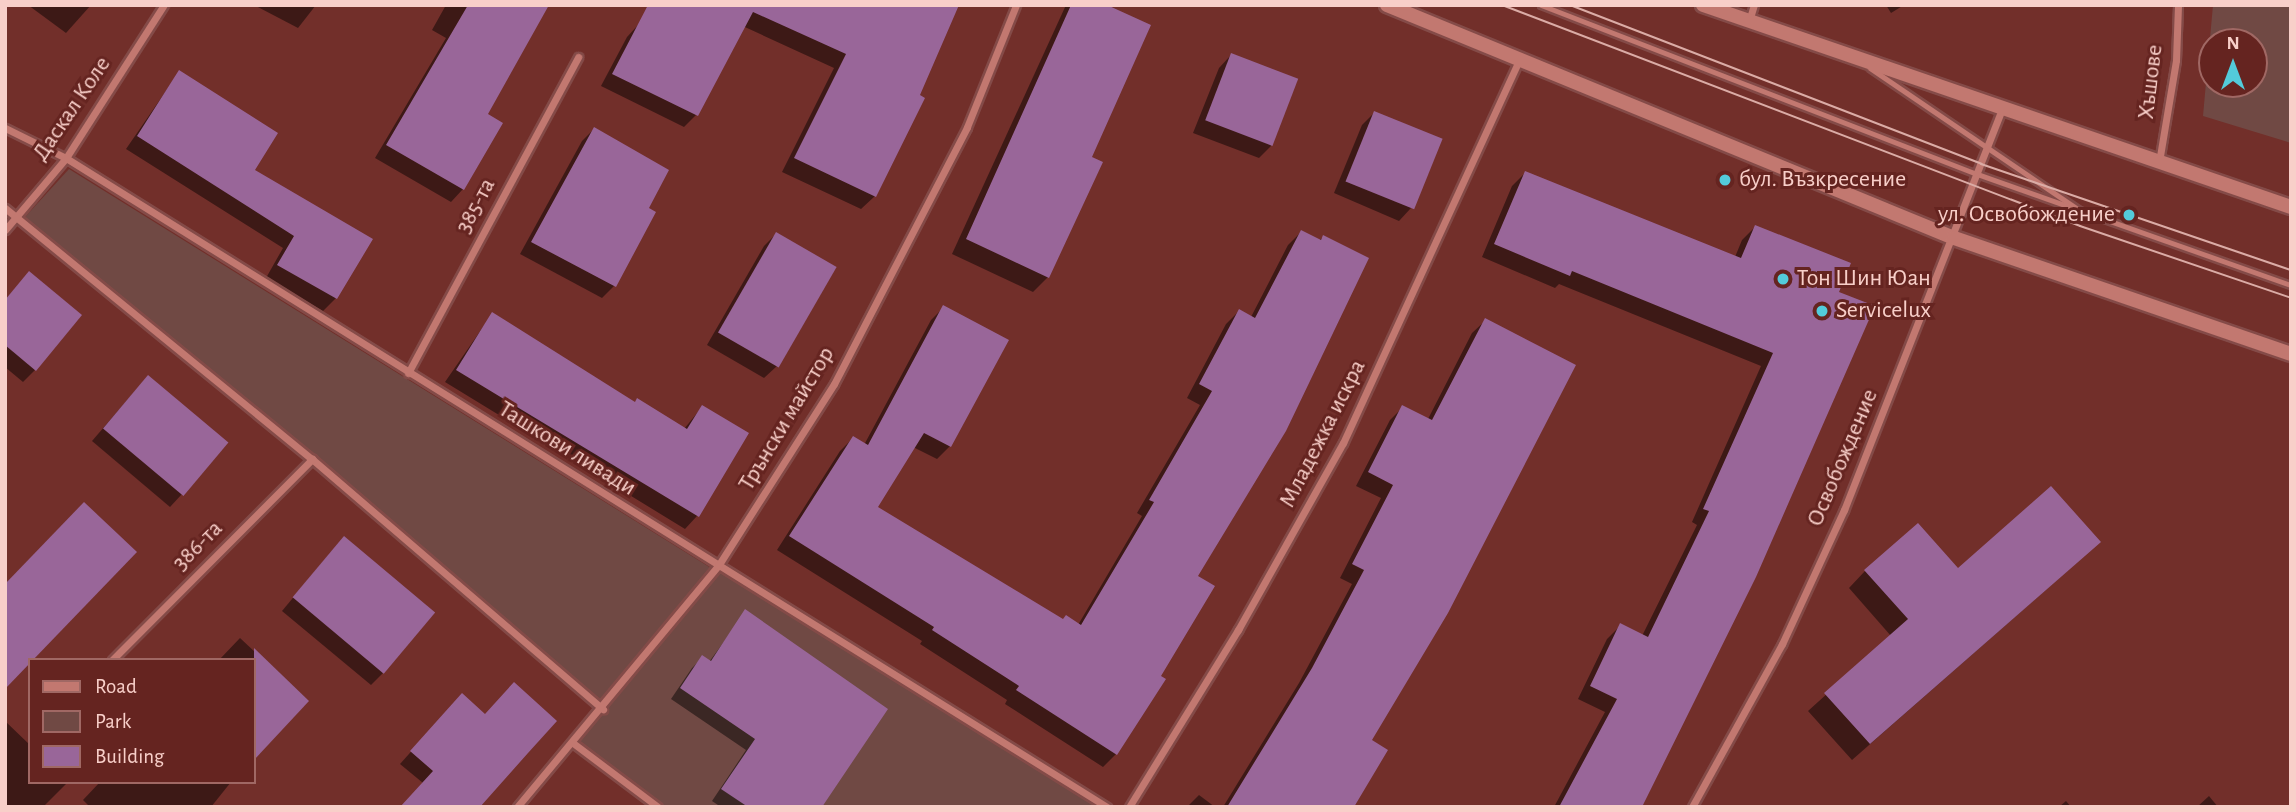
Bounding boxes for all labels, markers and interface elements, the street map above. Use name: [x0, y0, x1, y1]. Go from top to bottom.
north arrow: [2198, 28, 2268, 98]
text: N: [2226, 34, 2240, 53]
street label: Хъшове: [2132, 43, 2170, 121]
street label: Даскал Коле: [27, 51, 117, 167]
place label: бул. Възкресение: [1739, 166, 1906, 194]
marker: бул. Възкресение: [1717, 172, 1733, 188]
street label: 385-та: [450, 174, 502, 238]
place label: ул. Освобождение: [1938, 201, 2115, 229]
marker: ул. Освобождение: [2121, 207, 2137, 223]
place label: Тон Шин Юан: [1797, 265, 1931, 293]
marker: Тон Шин Юан: [1775, 271, 1791, 287]
place label: Servicelux: [1836, 297, 1931, 325]
marker: Servicelux: [1814, 303, 1830, 319]
street label: Трънски майстор: [733, 342, 841, 496]
street label: Младежка искра: [1273, 355, 1373, 513]
street label: Освобождение: [1801, 385, 1885, 531]
street label: Ташкови ливади: [493, 395, 641, 503]
street label: 386-та: [167, 515, 229, 577]
legend: [28, 658, 256, 784]
text: Road: [95, 676, 137, 697]
text: Park: [95, 711, 131, 732]
text: Building: [95, 746, 164, 767]

